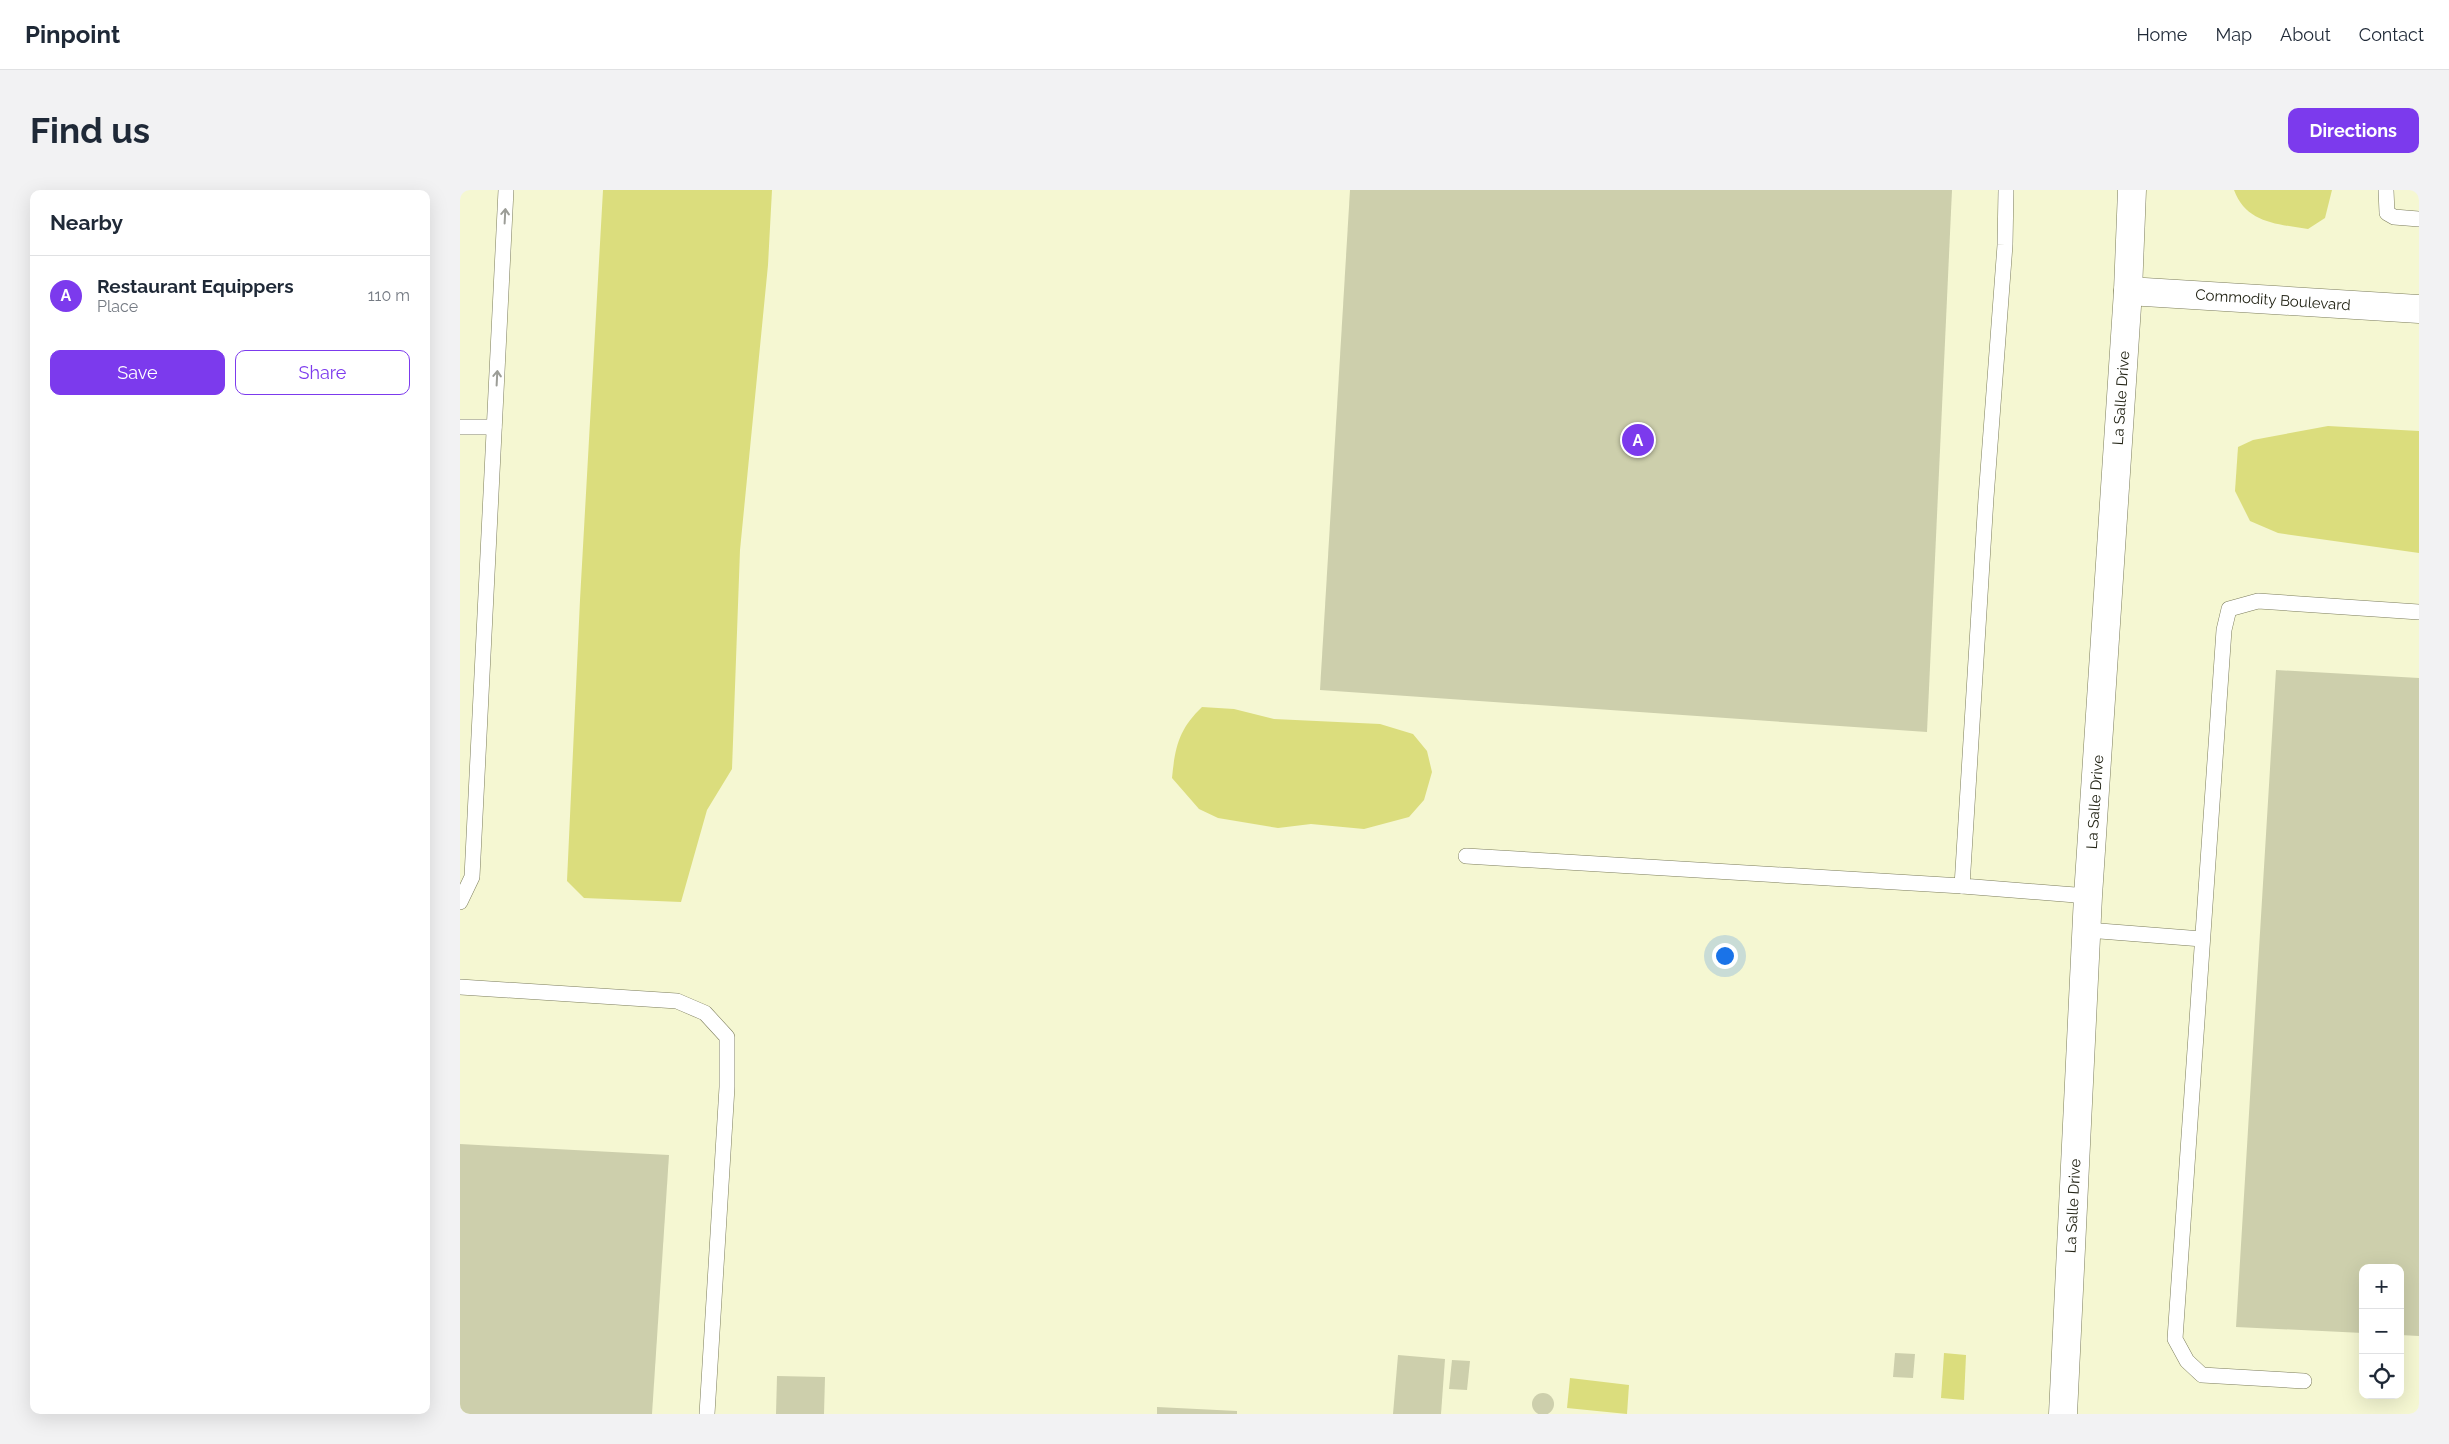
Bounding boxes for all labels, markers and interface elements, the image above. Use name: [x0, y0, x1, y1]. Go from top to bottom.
text: Pinpoint: [25, 20, 120, 49]
text: Home: [2136, 24, 2187, 45]
text: Map: [2215, 24, 2252, 45]
text: About: [2280, 24, 2331, 45]
text: Contact: [2359, 24, 2424, 45]
button: Directions: [2288, 108, 2419, 153]
text: Find us: [30, 110, 150, 151]
one-way arrow: [500, 208, 509, 224]
text: Nearby: [50, 210, 123, 235]
text: Restaurant Equippers: [97, 275, 294, 297]
text: A: [61, 286, 71, 305]
text: 110 m: [368, 286, 410, 305]
street label: Commodity Boulevard: [2195, 286, 2351, 314]
text: Place: [97, 297, 138, 316]
button: Save: [50, 350, 225, 395]
button: Share: [235, 350, 410, 395]
street label: La Salle Drive: [2109, 350, 2133, 446]
one-way arrow: [492, 370, 501, 386]
pin: A: [1622, 421, 1654, 459]
street label: La Salle Drive: [2083, 754, 2107, 850]
your location: [1712, 943, 1738, 969]
street label: La Salle Drive: [2062, 1158, 2084, 1254]
map controls: [2359, 1264, 2404, 1399]
button: +: [2359, 1264, 2404, 1309]
button: −: [2359, 1309, 2404, 1354]
button: locate: [2359, 1354, 2404, 1399]

